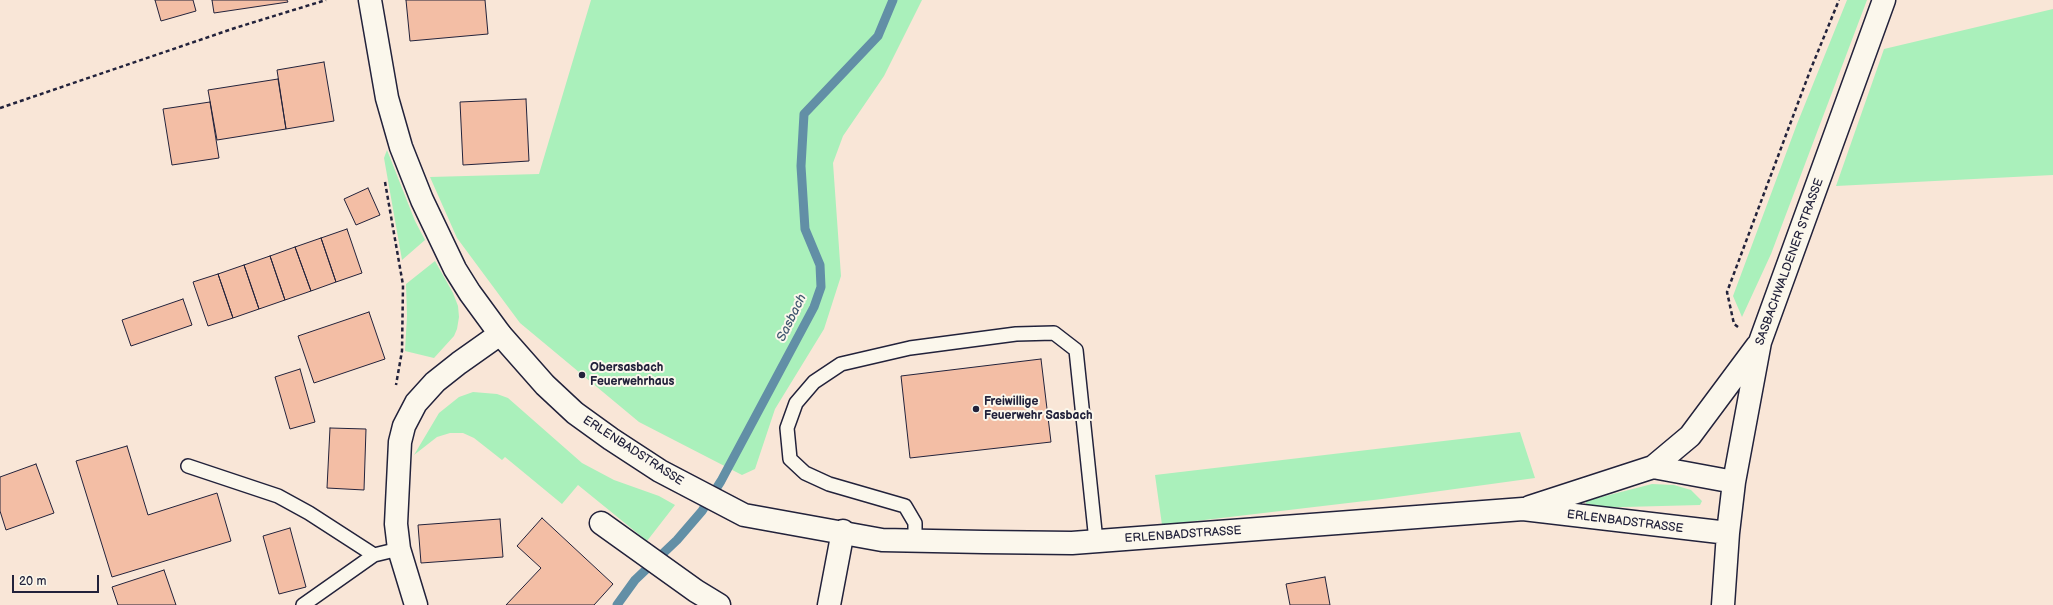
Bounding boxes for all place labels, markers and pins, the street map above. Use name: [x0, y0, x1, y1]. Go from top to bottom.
place label: Obersasbach Feuerwehrhaus: [590, 361, 674, 389]
marker: Obersasbach Feuerwehrhaus: [577, 370, 587, 380]
place label: Freiwillige Feuerwehr Sasbach: [984, 395, 1093, 423]
marker: Freiwillige Feuerwehr Sasbach: [971, 404, 981, 414]

